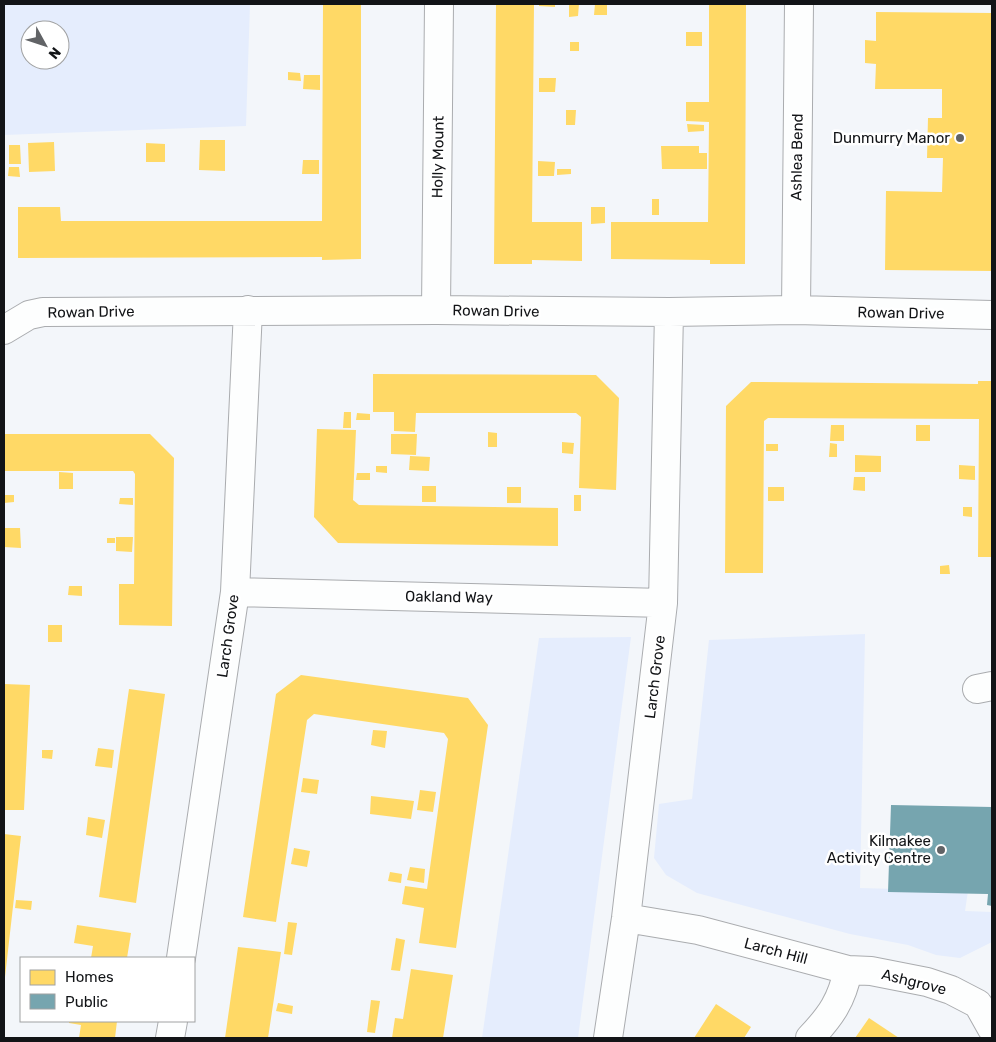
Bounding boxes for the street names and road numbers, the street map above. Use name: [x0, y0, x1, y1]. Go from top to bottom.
street label: Ashlea Bend: [787, 113, 807, 201]
street label: Holly Mount: [428, 115, 448, 198]
street label: Rowan Drive: [452, 301, 540, 321]
street label: Rowan Drive: [47, 302, 135, 322]
street label: Rowan Drive: [857, 303, 945, 323]
street label: Oakland Way: [405, 587, 493, 607]
street label: Larch Grove: [213, 593, 243, 679]
street label: Larch Grove: [641, 634, 669, 720]
street label: Larch Hill: [742, 934, 810, 968]
street label: Ashgrove: [880, 965, 948, 999]

